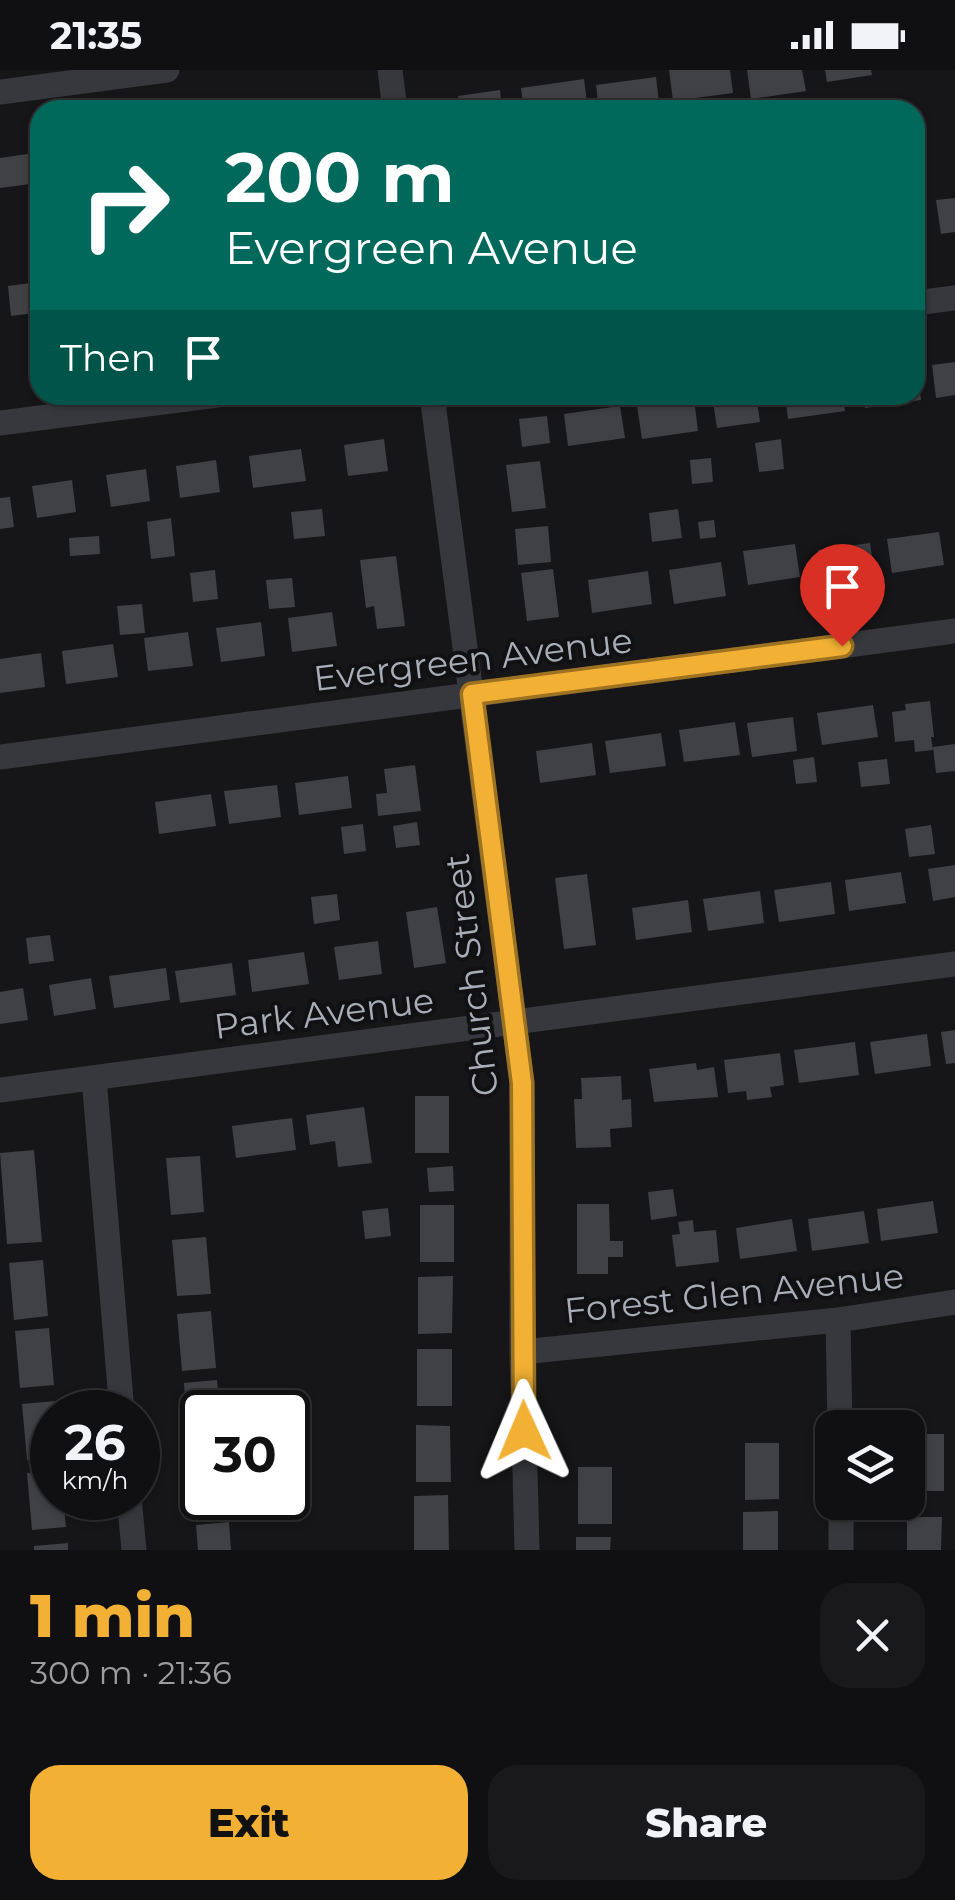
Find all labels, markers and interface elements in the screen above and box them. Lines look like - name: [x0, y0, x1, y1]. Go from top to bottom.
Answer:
- text: 21:35: [50, 12, 142, 59]
- text: 200 m: [225, 134, 455, 220]
- icon: right: [60, 140, 190, 270]
- text: Evergreen Avenue: [225, 220, 638, 275]
- icon: arrive: [176, 330, 231, 385]
- text: Then: [60, 334, 156, 381]
- pin: [800, 544, 885, 647]
- icon: arrive: [815, 559, 870, 614]
- street label: Evergreen Avenue: [311, 618, 635, 700]
- street label: Church Street: [435, 851, 507, 1099]
- street label: Park Avenue: [212, 978, 436, 1048]
- street label: Forest Glen Avenue: [562, 1254, 906, 1332]
- position arrow: [472, 1379, 576, 1483]
- speed limit sign: 30: [180, 1390, 310, 1520]
- map controls: [815, 1410, 925, 1520]
- button: layers: [815, 1410, 925, 1520]
- text: 26: [64, 1412, 126, 1473]
- text: km/h: [62, 1465, 128, 1495]
- text: 1 min: [30, 1579, 195, 1652]
- button: close: [820, 1583, 925, 1688]
- text: 300 m · 21:36: [30, 1653, 232, 1692]
- button: Exit: [30, 1765, 468, 1880]
- button: Share: [488, 1765, 925, 1880]

